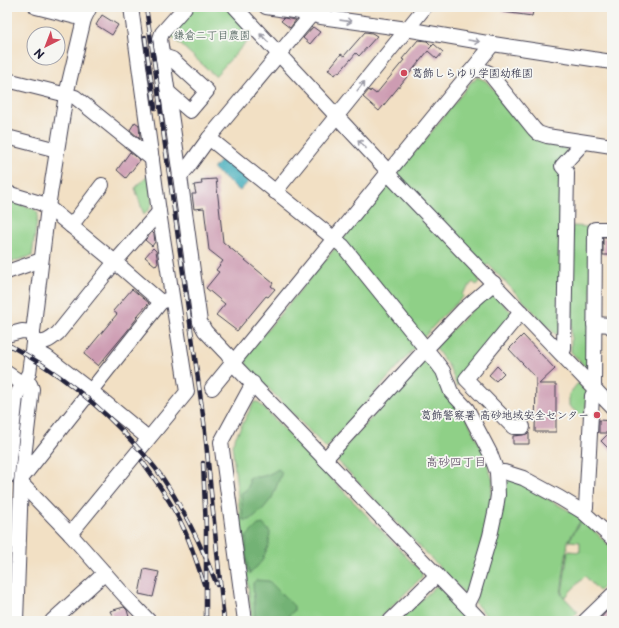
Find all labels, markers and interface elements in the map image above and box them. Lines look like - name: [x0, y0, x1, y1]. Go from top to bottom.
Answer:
- one-way arrow: [339, 17, 352, 25]
- north arrow: [26, 26, 66, 66]
- park label: 鎌倉二丁目農園: [174, 26, 251, 43]
- one-way arrow: [259, 33, 269, 43]
- one-way arrow: [467, 37, 480, 45]
- text: N: [30, 44, 48, 63]
- place label: 葛飾しらゆり学園幼稚園: [412, 64, 533, 81]
- marker: 葛飾しらゆり学園幼稚園: [399, 68, 409, 78]
- one-way arrow: [357, 80, 366, 91]
- one-way arrow: [358, 139, 367, 149]
- place label: 葛飾警察署 高砂地域安全センター: [421, 406, 589, 423]
- marker: 葛飾警察署 高砂地域安全センター: [592, 410, 602, 420]
- district label: 高砂四丁目: [426, 452, 486, 470]

